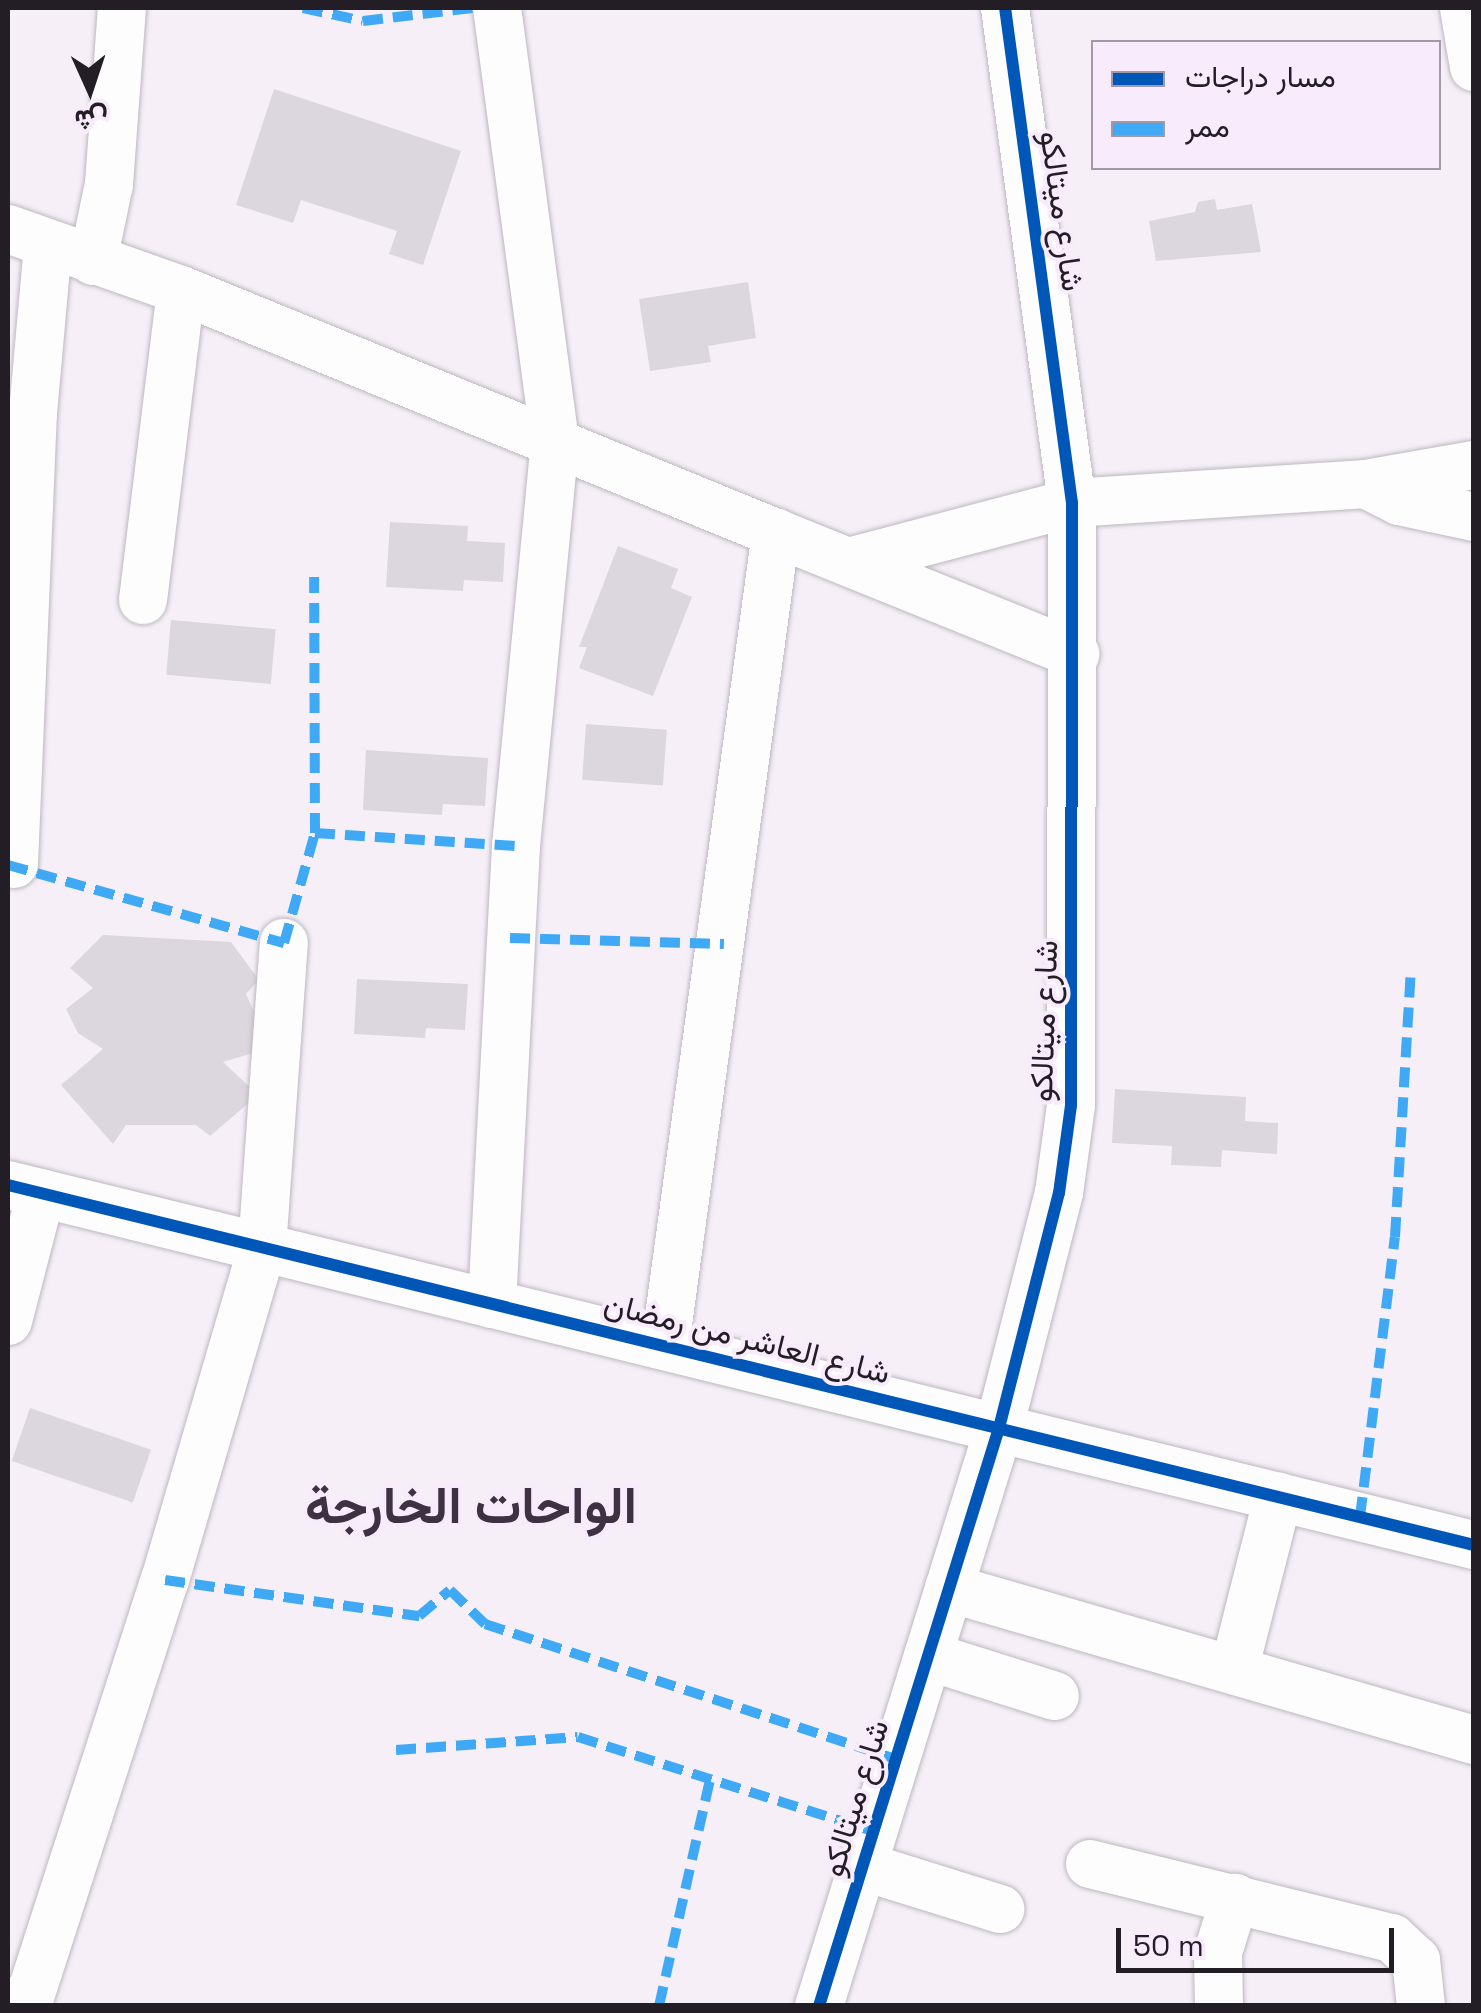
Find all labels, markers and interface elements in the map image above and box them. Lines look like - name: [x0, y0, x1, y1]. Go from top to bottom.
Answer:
- north arrow: [40, 40, 140, 140]
- legend: [1091, 40, 1441, 170]
- text: مسار دراجات: [1185, 57, 1336, 96]
- text: ش: [74, 101, 109, 139]
- text: ممر: [1185, 107, 1230, 146]
- street label: شارع ميتالكو: [1032, 128, 1092, 294]
- street label: شارع ميتالكو: [1022, 940, 1066, 1102]
- street label: شارع العاشر من رمضان: [600, 1284, 894, 1392]
- district label: الواحات الخارجة: [305, 1475, 637, 1537]
- street label: شارع ميتالكو: [813, 1715, 897, 1881]
- scale bar: [1121, 1908, 1398, 1970]
- text: 50 m: [1133, 1926, 1204, 1965]

